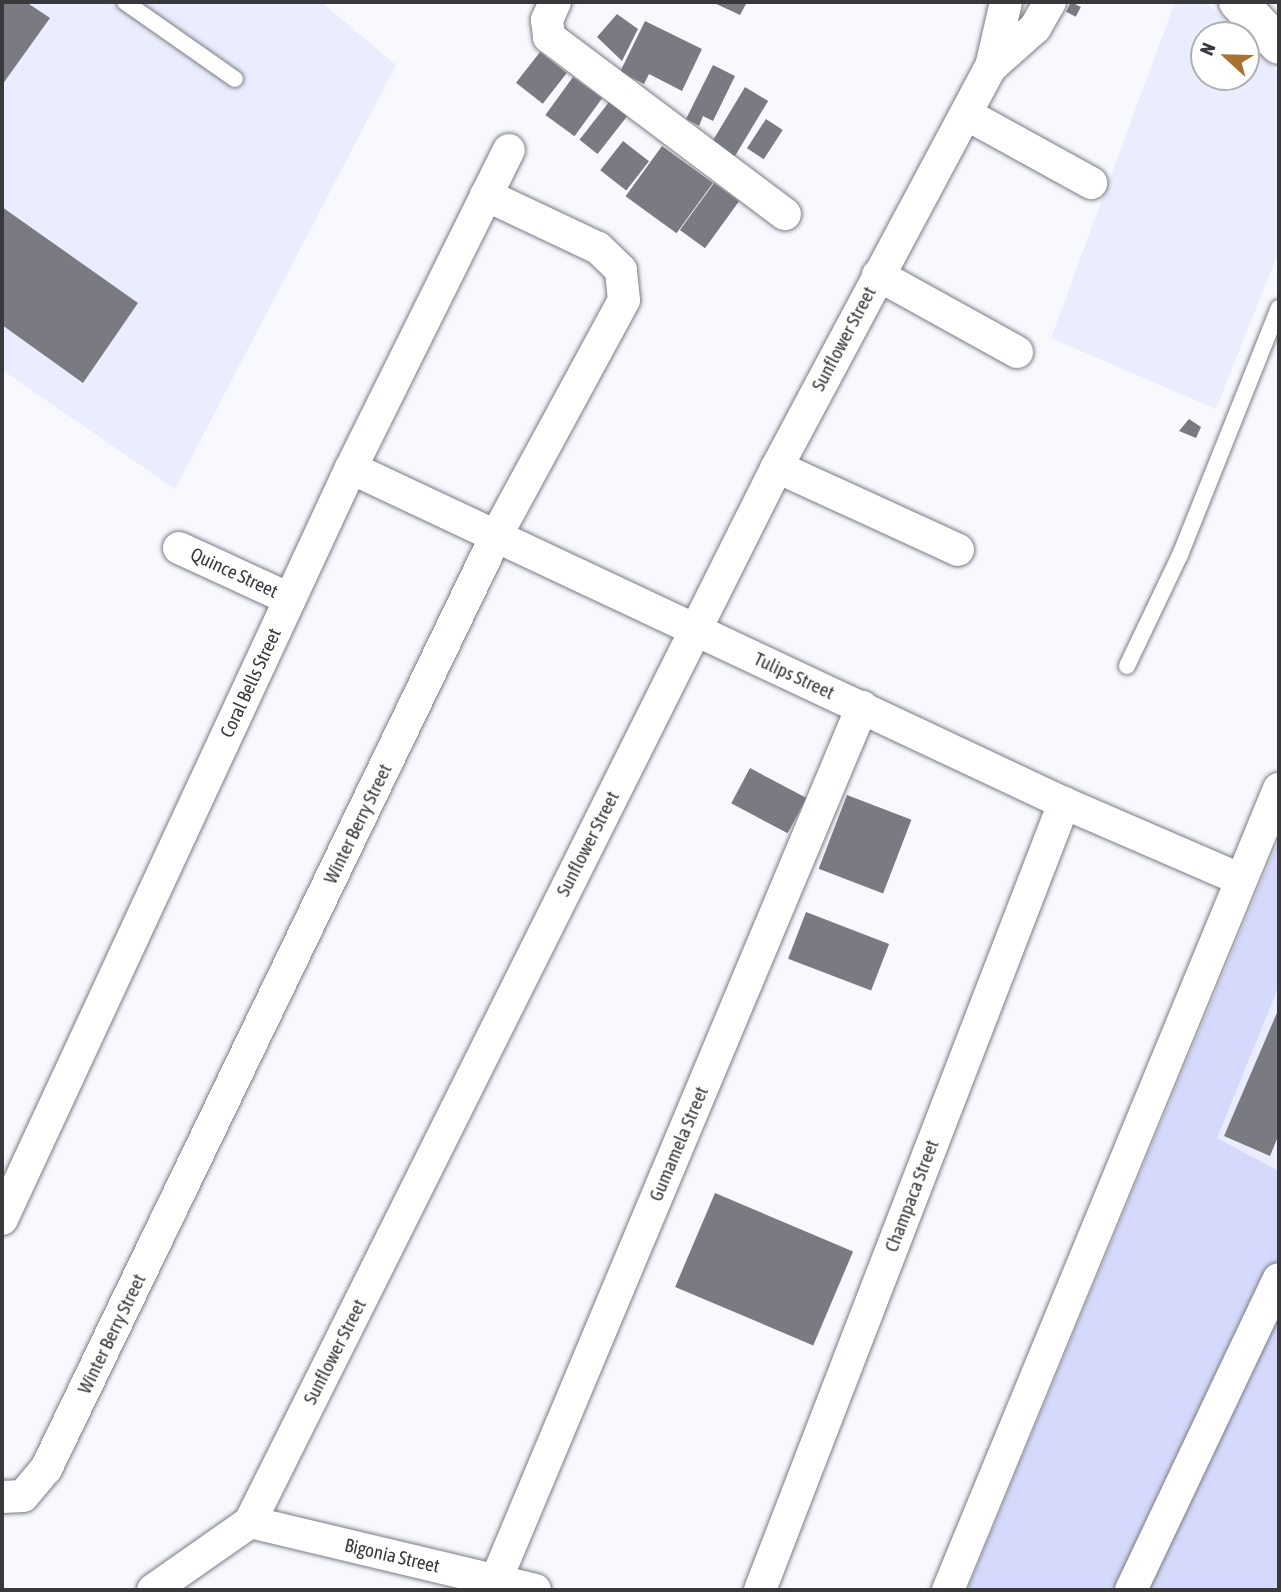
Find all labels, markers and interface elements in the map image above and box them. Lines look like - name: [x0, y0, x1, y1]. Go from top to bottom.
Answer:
- north arrow: [1190, 21, 1260, 91]
- text: N: [1195, 40, 1220, 58]
- street label: Sunflower Street: [807, 283, 881, 395]
- street label: Quince Street: [187, 543, 281, 603]
- street label: Coral Bells Street: [216, 625, 286, 741]
- street label: Tulips Street: [750, 648, 838, 704]
- street label: Winter Berry Street: [319, 760, 397, 888]
- street label: Sunflower Street: [552, 788, 624, 900]
- street label: Gumamela Street: [645, 1083, 713, 1205]
- street label: Champaca Street: [880, 1137, 944, 1255]
- street label: Winter Berry Street: [73, 1270, 151, 1398]
- street label: Sunflower Street: [299, 1296, 371, 1408]
- street label: Bigonia Street: [342, 1534, 442, 1578]

